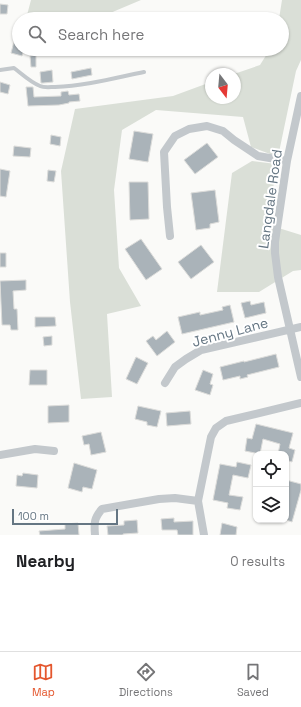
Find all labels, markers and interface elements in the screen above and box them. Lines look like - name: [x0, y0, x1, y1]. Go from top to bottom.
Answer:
- search box: [12, 12, 289, 56]
- icon: search: [26, 23, 48, 45]
- text: Search here: [58, 25, 144, 44]
- north arrow: [205, 68, 241, 104]
- street label: Langdale Road: [254, 148, 286, 250]
- street label: Jenny Lane: [190, 313, 270, 351]
- map controls: [253, 451, 289, 523]
- button: locate: [253, 451, 289, 487]
- button: layers: [253, 487, 289, 523]
- scale bar: [12, 507, 118, 526]
- text: 100 m: [18, 509, 49, 523]
- text: Nearby: [16, 550, 75, 572]
- text: 0 results: [230, 553, 285, 570]
- tab: Map: [32, 661, 55, 699]
- tab: Directions: [119, 661, 173, 699]
- tab: Saved: [237, 661, 269, 699]

